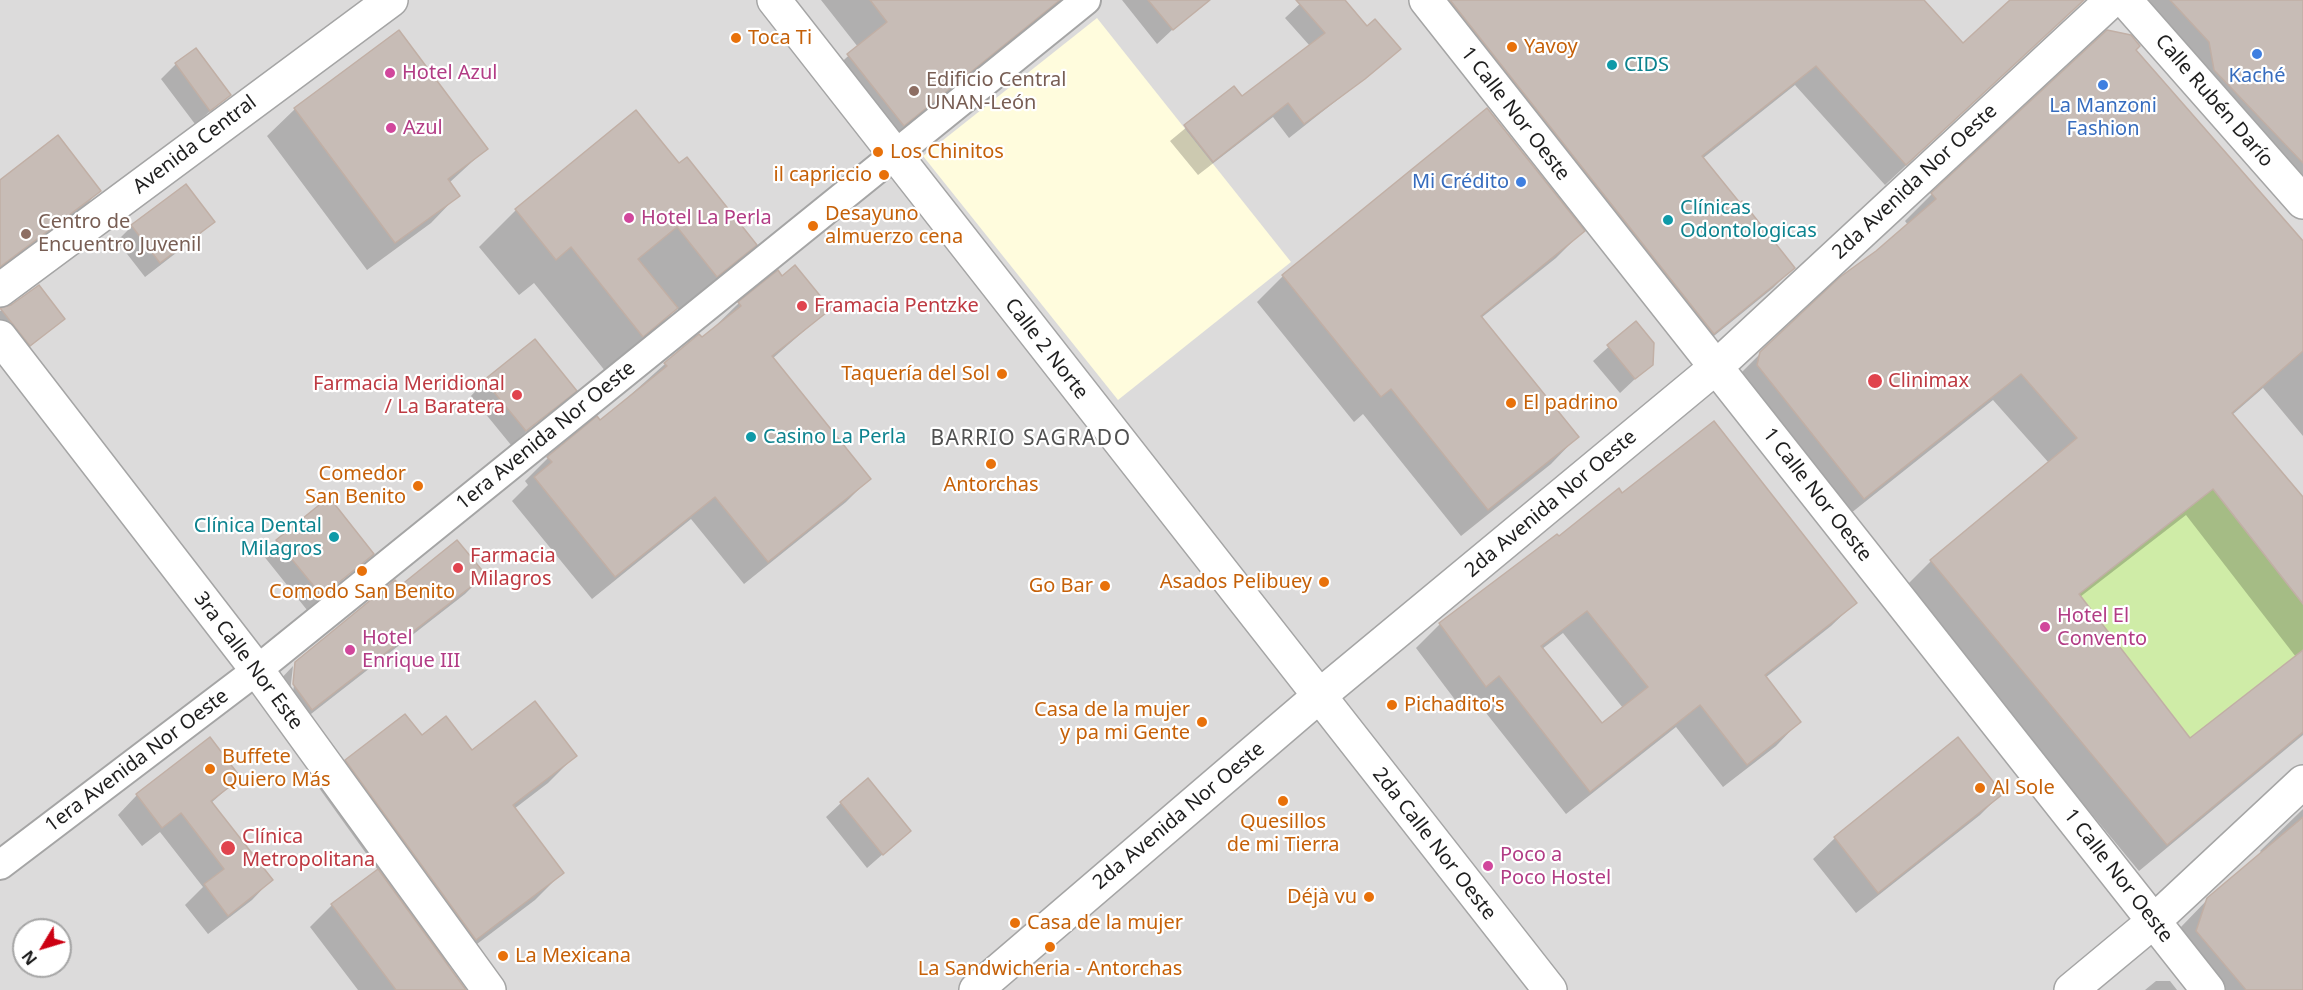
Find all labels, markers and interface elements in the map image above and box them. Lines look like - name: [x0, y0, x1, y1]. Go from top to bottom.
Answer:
- place label: Toca Ti: [748, 26, 812, 50]
- street label: Calle Rubén Darío: [2150, 30, 2278, 172]
- marker: Toca Ti: [729, 31, 743, 45]
- place label: Yavoy: [1524, 35, 1578, 59]
- marker: Yavoy: [1505, 40, 1519, 54]
- street label: 1 Calle Nor Oeste: [1455, 42, 1575, 186]
- marker: Kaché: [2250, 47, 2264, 61]
- place label: CIDS: [1624, 53, 1669, 77]
- marker: CIDS: [1605, 58, 1619, 72]
- place label: Hotel Azul: [402, 61, 497, 85]
- place label: Kaché: [2229, 64, 2285, 88]
- marker: Hotel Azul: [383, 66, 397, 80]
- place label: Edificio Central UNAN-León: [926, 68, 1066, 115]
- marker: La Manzoni Fashion: [2096, 78, 2110, 92]
- marker: Edificio Central UNAN-León: [907, 84, 921, 98]
- street label: Avenida Central: [129, 91, 261, 199]
- place label: La Manzoni Fashion: [2049, 94, 2157, 141]
- street label: 2da Avenida Nor Oeste: [1828, 99, 2002, 265]
- place label: Azul: [403, 116, 443, 140]
- marker: Azul: [384, 121, 398, 135]
- place label: Los Chinitos: [890, 140, 1004, 164]
- marker: Los Chinitos: [871, 145, 885, 159]
- place label: il capriccio: [773, 163, 872, 187]
- marker: il capriccio: [877, 168, 891, 182]
- place label: Mi Crédito: [1412, 170, 1509, 194]
- marker: Mi Crédito: [1514, 175, 1528, 189]
- place label: Clínicas Odontologicas: [1680, 196, 1817, 243]
- place label: Desayuno almuerzo cena: [825, 202, 963, 249]
- place label: Hotel La Perla: [641, 206, 772, 230]
- place label: Centro de Encuentro Juvenil: [38, 210, 201, 257]
- marker: Hotel La Perla: [622, 211, 636, 225]
- marker: Clínicas Odontologicas: [1661, 213, 1675, 227]
- marker: Desayuno almuerzo cena: [806, 219, 820, 233]
- marker: Centro de Encuentro Juvenil: [19, 227, 33, 241]
- place label: Framacia Pentzke: [814, 294, 979, 318]
- street label: Calle 2 Norte: [999, 294, 1093, 404]
- marker: Framacia Pentzke: [795, 299, 809, 313]
- street label: 1era Avenida Nor Oeste: [452, 356, 640, 516]
- place label: Taquería del Sol: [841, 362, 990, 386]
- marker: Taquería del Sol: [995, 367, 1009, 381]
- place label: Clinimax: [1888, 369, 1969, 393]
- place label: Farmacia Meridional / La Baratera: [313, 372, 505, 419]
- marker: Clinimax: [1866, 372, 1884, 390]
- marker: Farmacia Meridional / La Baratera: [510, 388, 524, 402]
- place label: El padrino: [1523, 391, 1618, 415]
- marker: El padrino: [1504, 396, 1518, 410]
- street label: 1 Calle Nor Oeste: [1757, 423, 1877, 567]
- place label: Casino La Perla: [763, 425, 906, 449]
- street label: 2da Avenida Nor Oeste: [1460, 425, 1642, 583]
- district label: BARRIO SAGRADO: [930, 426, 1132, 452]
- marker: Casino La Perla: [744, 430, 758, 444]
- marker: Antorchas: [984, 457, 998, 471]
- place label: Comedor San Benito: [305, 462, 406, 509]
- place label: Antorchas: [943, 473, 1039, 497]
- marker: Comedor San Benito: [411, 479, 425, 493]
- place label: Clínica Dental Milagros: [194, 514, 322, 561]
- marker: Clínica Dental Milagros: [327, 530, 341, 544]
- place label: Farmacia Milagros: [470, 544, 556, 591]
- marker: Farmacia Milagros: [451, 561, 465, 575]
- marker: Comodo San Benito: [355, 564, 369, 578]
- place label: Asados Pelibuey: [1160, 570, 1312, 594]
- place label: Go Bar: [1029, 574, 1093, 598]
- marker: Asados Pelibuey: [1317, 575, 1331, 589]
- marker: Go Bar: [1098, 579, 1112, 593]
- place label: Comodo San Benito: [269, 580, 455, 604]
- street label: 3ra Calle Nor Este: [188, 587, 308, 735]
- place label: Hotel El Convento: [2057, 604, 2147, 651]
- marker: Hotel El Convento: [2038, 620, 2052, 634]
- place label: Hotel Enrique III: [362, 626, 460, 673]
- marker: Hotel Enrique III: [343, 643, 357, 657]
- street label: 1era Avenida Nor Oeste: [41, 684, 233, 838]
- place label: Pichadito's: [1404, 693, 1504, 717]
- place label: Casa de la mujer y pa mi Gente: [1034, 698, 1190, 745]
- marker: Pichadito's: [1385, 698, 1399, 712]
- marker: Casa de la mujer y pa mi Gente: [1195, 715, 1209, 729]
- street label: 2da Avenida Nor Oeste: [1088, 737, 1270, 895]
- place label: Buffete Quiero Más: [222, 745, 331, 792]
- marker: Buffete Quiero Más: [203, 762, 217, 776]
- street label: 2da Calle Nor Oeste: [1367, 763, 1501, 925]
- place label: Al Sole: [1992, 776, 2055, 800]
- marker: Al Sole: [1973, 781, 1987, 795]
- marker: Quesillos de mi Tierra: [1276, 794, 1290, 808]
- street label: 1 Calle Nor Oeste: [2058, 804, 2178, 948]
- place label: Quesillos de mi Tierra: [1227, 810, 1339, 857]
- place label: Clínica Metropolitana: [242, 825, 375, 872]
- marker: Clínica Metropolitana: [219, 839, 237, 857]
- place label: Poco a Poco Hostel: [1500, 843, 1611, 890]
- marker: Poco a Poco Hostel: [1481, 859, 1495, 873]
- place label: Déjà vu: [1287, 885, 1357, 909]
- marker: Déjà vu: [1362, 890, 1376, 904]
- place label: Casa de la mujer: [1027, 911, 1183, 935]
- marker: Casa de la mujer: [1008, 916, 1022, 930]
- north arrow: [12, 918, 72, 978]
- marker: La Sandwicheria - Antorchas: [1043, 940, 1057, 954]
- place label: La Mexicana: [515, 944, 631, 968]
- text: N: [17, 946, 42, 970]
- marker: La Mexicana: [496, 949, 510, 963]
- place label: La Sandwicheria - Antorchas: [918, 957, 1182, 981]

